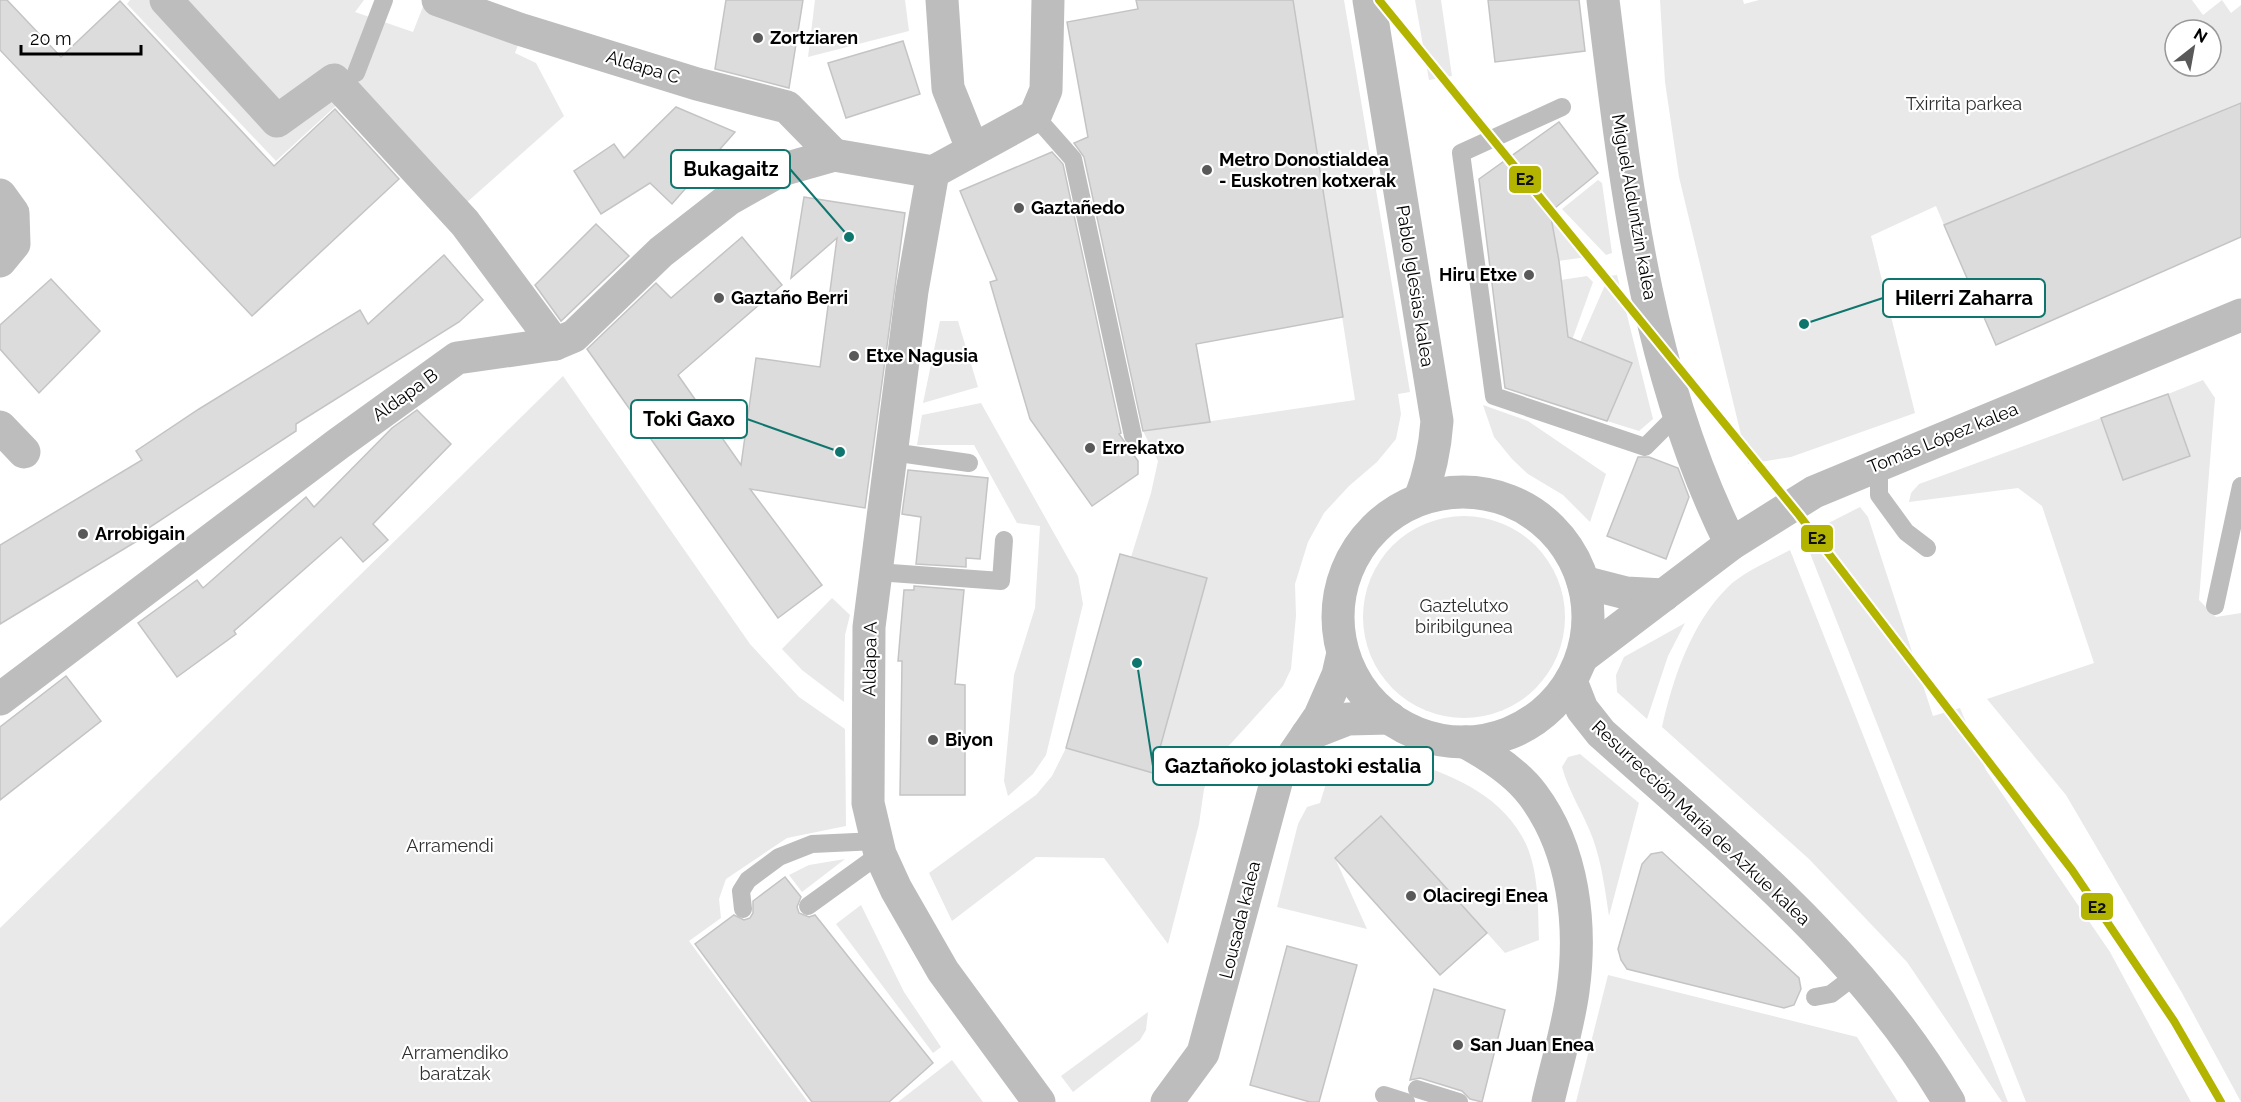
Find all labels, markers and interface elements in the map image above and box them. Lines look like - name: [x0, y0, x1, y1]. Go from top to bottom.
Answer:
- scale bar: [21, 18, 141, 56]
- north arrow: [2163, 18, 2223, 78]
- text: N: [2190, 24, 2211, 47]
- place label: Zortziaren: [770, 27, 858, 48]
- text: 20 m: [30, 28, 72, 49]
- marker: Zortziaren: [751, 31, 765, 45]
- street label: Aldapa C: [604, 45, 683, 88]
- park label: Txirrita parkea: [1906, 93, 2022, 114]
- street label: Miguel Alduntzin kalea: [1608, 112, 1661, 301]
- place label: Metro Donostialdea - Euskotren kotxerak: [1219, 149, 1397, 191]
- callout: Bukagaitz: [671, 150, 790, 188]
- text: Bukagaitz: [683, 157, 779, 181]
- marker: Metro Donostialdea - Euskotren kotxerak: [1200, 163, 1214, 177]
- line badge: E2: [1508, 165, 1542, 194]
- text: E2: [1516, 170, 1534, 189]
- place label: Gaztañedo: [1031, 197, 1125, 218]
- marker: Gaztañedo: [1012, 201, 1026, 215]
- street label: Pablo Iglesias kalea: [1392, 204, 1439, 368]
- place label: Hiru Etxe: [1439, 264, 1517, 285]
- marker: Hiru Etxe: [1522, 268, 1536, 282]
- callout: Hilerri Zaharra: [1883, 279, 2045, 317]
- text: Hilerri Zaharra: [1895, 286, 2033, 310]
- place label: Gaztaño Berri: [731, 287, 848, 308]
- marker: Gaztaño Berri: [712, 291, 726, 305]
- place label: Etxe Nagusia: [866, 345, 978, 366]
- marker: Etxe Nagusia: [847, 349, 861, 363]
- street label: Aldapa B: [368, 364, 441, 425]
- street label: Tomás López kalea: [1865, 398, 2021, 477]
- callout: Toki Gaxo: [631, 400, 747, 438]
- text: Toki Gaxo: [643, 407, 735, 431]
- place label: Errekatxo: [1102, 437, 1185, 458]
- marker: Errekatxo: [1083, 441, 1097, 455]
- place label: Arrobigain: [95, 523, 185, 544]
- line badge: E2: [1800, 524, 1834, 553]
- marker: Arrobigain: [76, 527, 90, 541]
- text: E2: [1808, 529, 1826, 548]
- park label: Gaztelutxo biribilgunea: [1415, 595, 1513, 637]
- street label: Aldapa A: [858, 621, 881, 697]
- street label: Resurrección María de Azkue kalea: [1588, 716, 1815, 929]
- place label: Biyon: [945, 729, 993, 750]
- marker: Biyon: [926, 733, 940, 747]
- callout: Gaztañoko jolastoki estalia: [1153, 747, 1433, 785]
- text: Gaztañoko jolastoki estalia: [1165, 754, 1421, 778]
- park label: Arramendi: [406, 835, 494, 856]
- street label: Lousada kalea: [1215, 859, 1264, 981]
- place label: Olaciregi Enea: [1423, 885, 1548, 906]
- marker: Olaciregi Enea: [1404, 889, 1418, 903]
- line badge: E2: [2080, 892, 2114, 921]
- text: E2: [2088, 898, 2106, 917]
- place label: San Juan Enea: [1470, 1034, 1594, 1055]
- marker: San Juan Enea: [1451, 1038, 1465, 1052]
- park label: Arramendiko baratzak: [401, 1042, 509, 1084]

